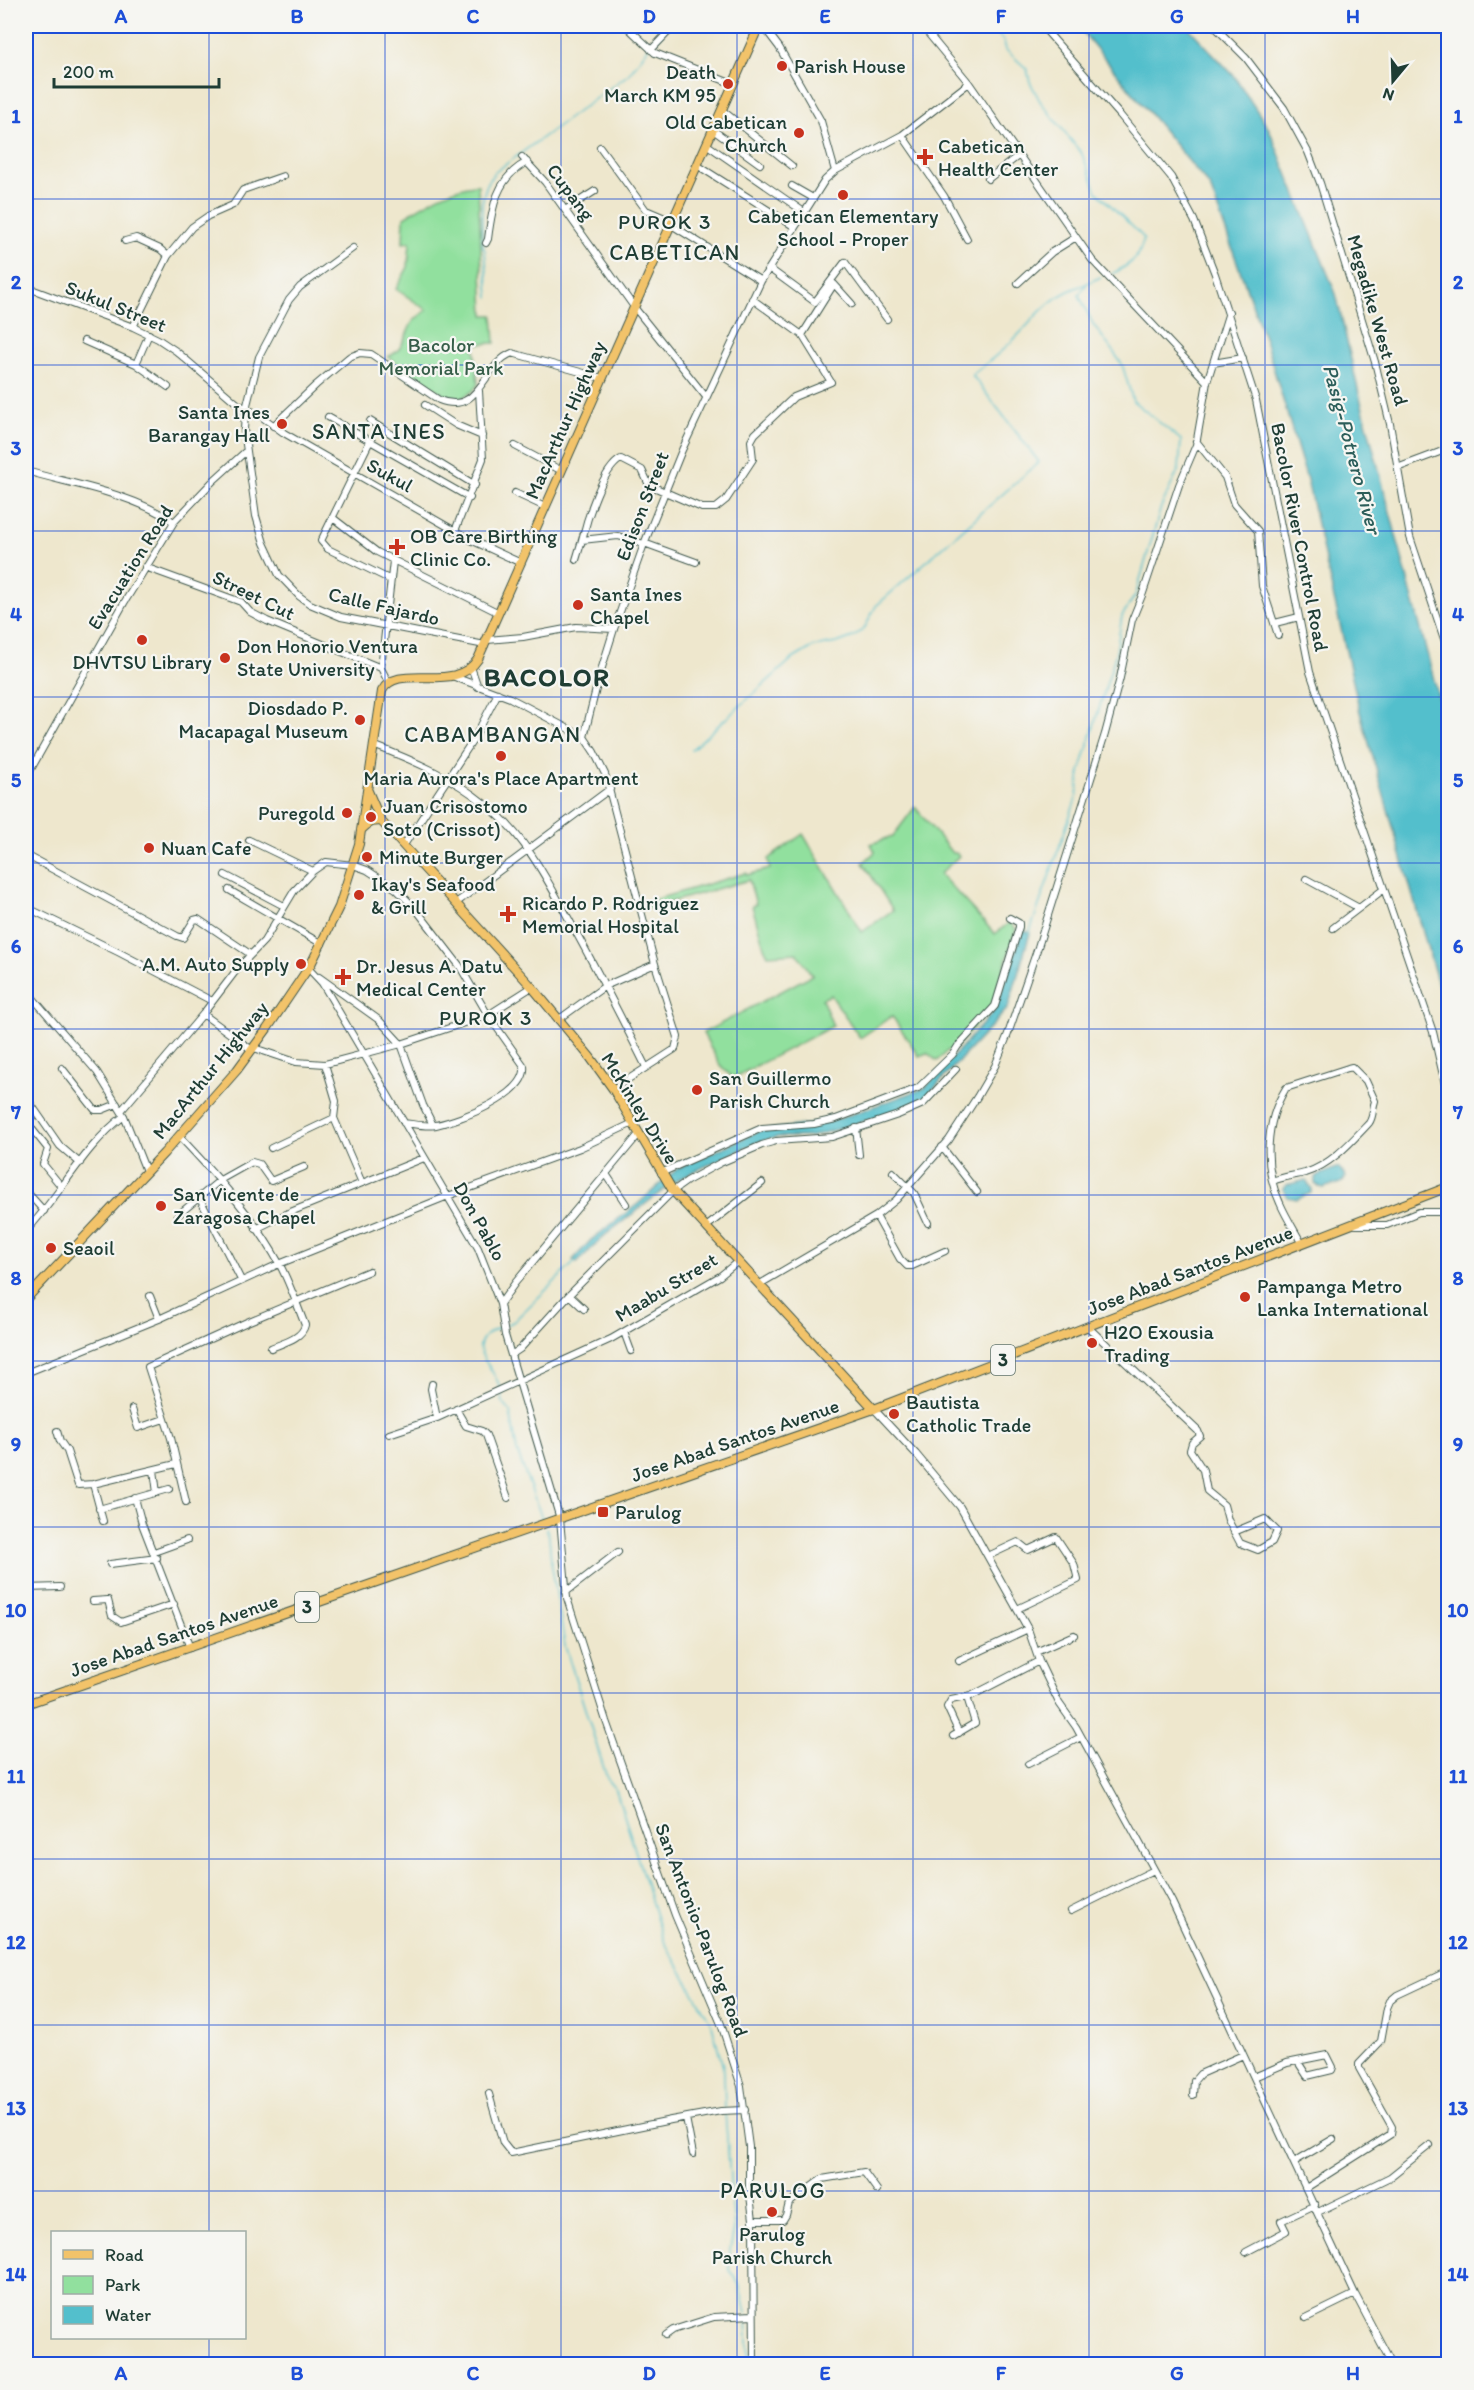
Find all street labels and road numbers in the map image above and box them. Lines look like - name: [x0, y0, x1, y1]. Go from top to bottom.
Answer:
- street label: Cupang: [542, 159, 601, 226]
- street label: Megadike West Road: [1342, 232, 1414, 408]
- street label: Sukul Street: [62, 275, 171, 337]
- street label: MacArthur Highway: [519, 337, 611, 503]
- street label: Bacolor River Control Road: [1266, 421, 1334, 653]
- street label: Edison Street: [610, 448, 674, 564]
- street label: Sukul: [363, 453, 418, 498]
- street label: Evacuation Road: [82, 500, 178, 634]
- street label: Street Cut: [209, 565, 299, 625]
- street label: Calle Fajardo: [326, 582, 442, 630]
- street label: MacArthur Highway: [147, 996, 273, 1144]
- street label: McKinley Drive: [596, 1048, 684, 1168]
- street label: Don Pablo: [448, 1177, 512, 1265]
- street label: Jose Abad Santos Avenue: [1084, 1220, 1296, 1320]
- street label: Maabu Street: [610, 1247, 722, 1327]
- road number: 3: [991, 1345, 1015, 1375]
- street label: Jose Abad Santos Avenue: [628, 1393, 842, 1487]
- street label: Jose Abad Santos Avenue: [67, 1588, 281, 1682]
- road number: 3: [295, 1592, 319, 1622]
- street label: San Antonio-Parulog Road: [650, 1820, 754, 2041]

